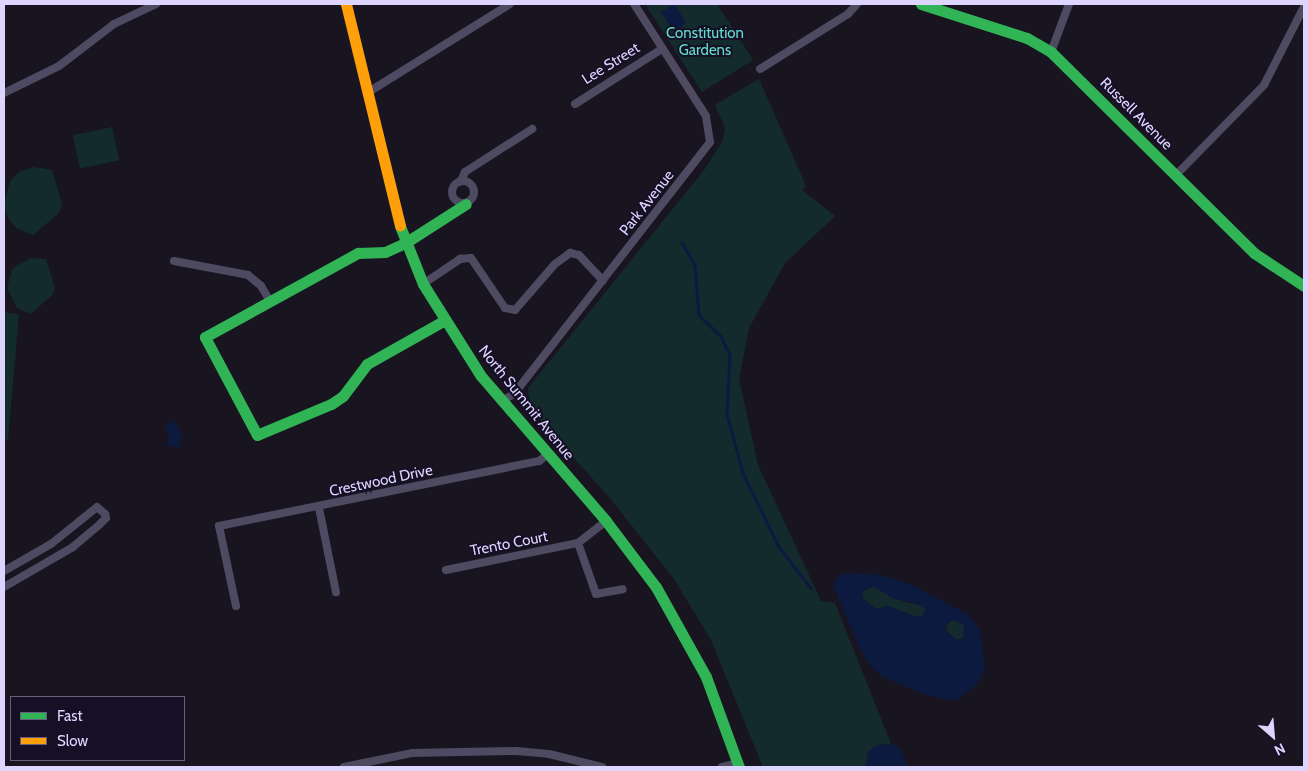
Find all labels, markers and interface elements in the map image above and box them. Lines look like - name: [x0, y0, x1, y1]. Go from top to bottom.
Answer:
- park label: Constitution Gardens: [666, 24, 744, 59]
- street label: Lee Street: [579, 39, 643, 89]
- street label: Russell Avenue: [1096, 74, 1176, 154]
- street label: Park Avenue: [616, 167, 678, 239]
- street label: North Summit Avenue: [474, 342, 578, 464]
- street label: Crestwood Drive: [328, 461, 434, 501]
- street label: Trento Court: [469, 528, 549, 560]
- legend: [10, 696, 185, 761]
- text: Fast: [57, 707, 82, 725]
- north arrow: [1248, 711, 1298, 761]
- text: Slow: [57, 732, 88, 750]
- text: N: [1271, 739, 1288, 760]

